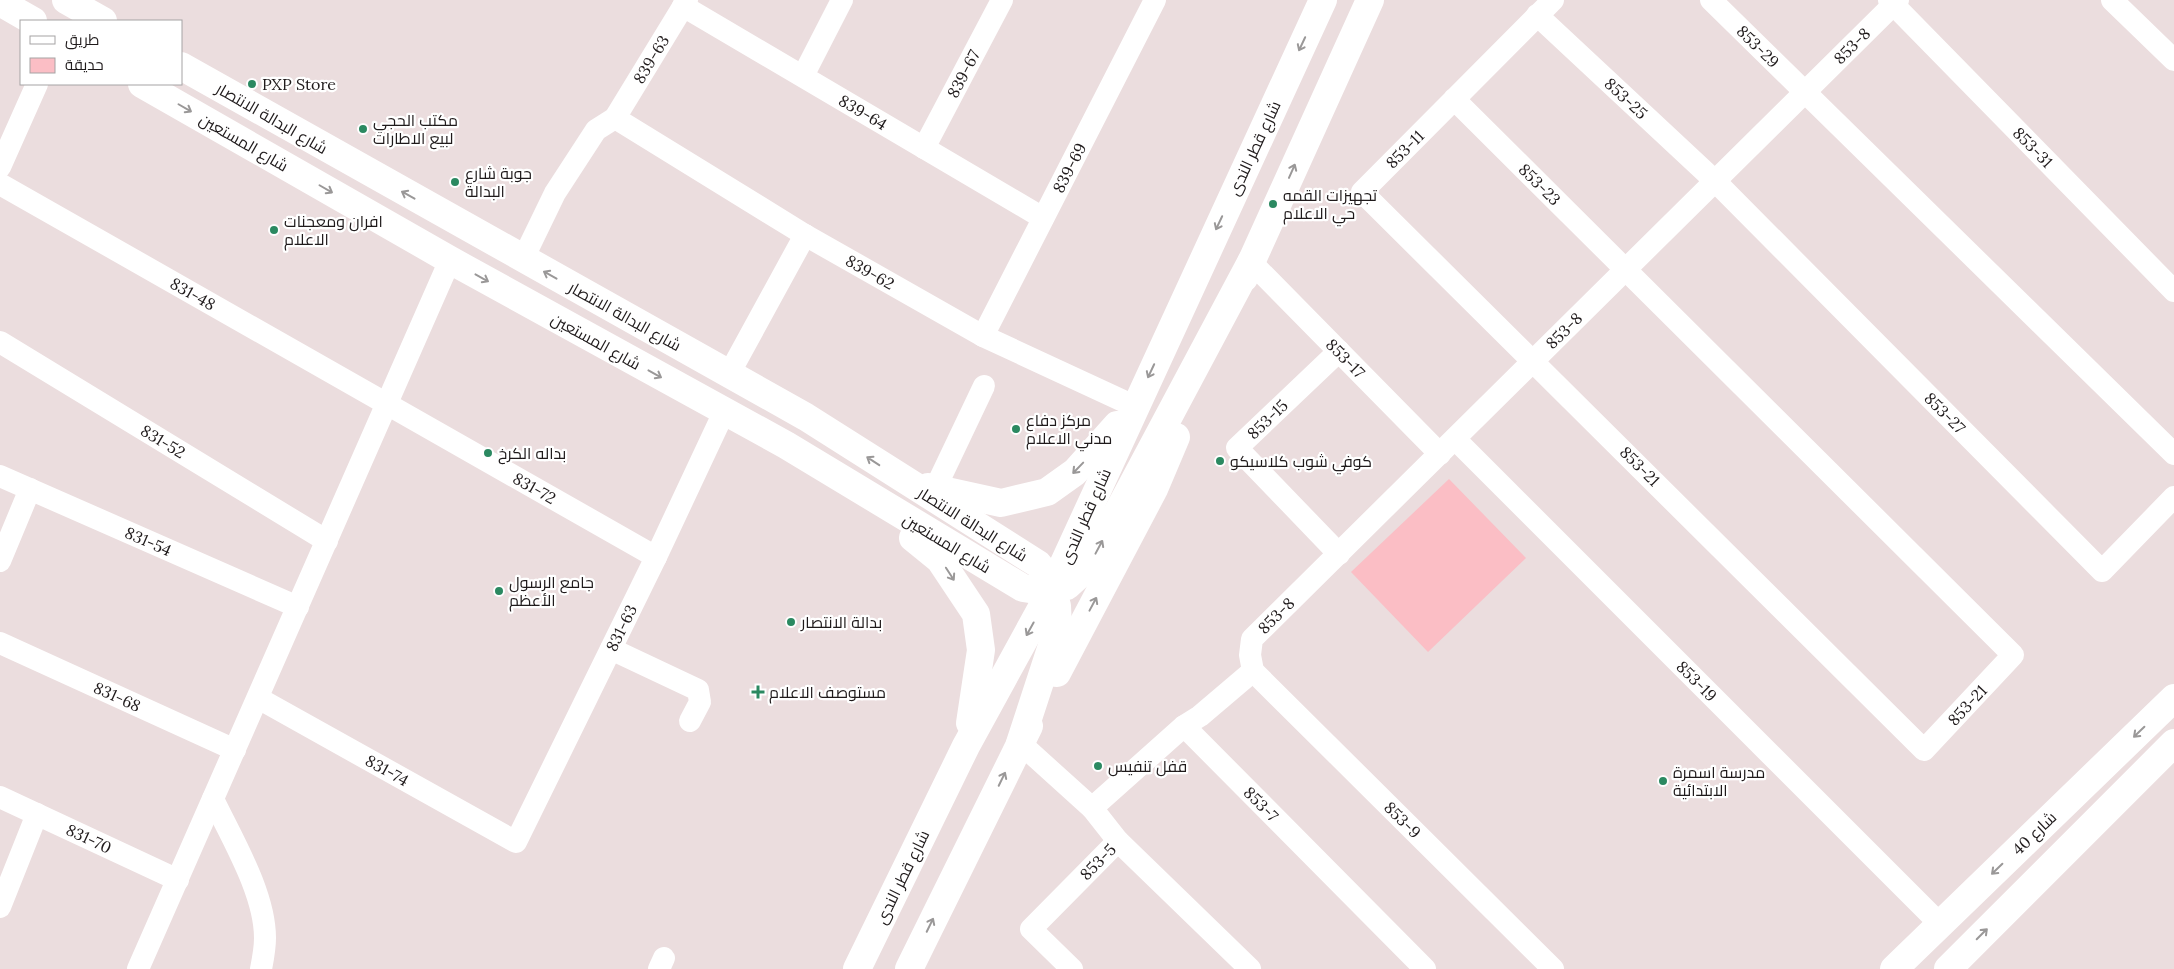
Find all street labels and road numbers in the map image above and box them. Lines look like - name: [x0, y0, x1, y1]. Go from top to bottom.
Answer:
- street label: 853-29: [1733, 21, 1784, 71]
- street label: 853-8: [1829, 23, 1874, 68]
- street label: 839-63: [629, 31, 673, 87]
- street label: 839-67: [942, 46, 984, 101]
- street label: 853-25: [1601, 73, 1652, 123]
- street label: شارع البدالة الانتصار: [211, 77, 331, 160]
- street label: 839-64: [835, 90, 891, 134]
- street label: شارع قطر الندى: [1223, 97, 1286, 199]
- street label: شارع المستعين: [195, 109, 292, 177]
- street label: 853-31: [2009, 123, 2057, 172]
- street label: 853-11: [1381, 126, 1428, 172]
- street label: 839-69: [1048, 139, 1090, 196]
- street label: 853-23: [1515, 159, 1565, 210]
- street label: 839-62: [842, 250, 898, 294]
- street label: 831-48: [167, 273, 219, 315]
- street label: شارع البدالة الانتصار: [563, 276, 685, 357]
- street label: شارع المستعين: [547, 308, 644, 376]
- street label: 853-8: [1541, 308, 1586, 353]
- street label: 853-17: [1322, 334, 1370, 383]
- street label: 853-27: [1920, 388, 1970, 438]
- street label: 853-15: [1243, 395, 1292, 443]
- street label: 831-52: [137, 420, 189, 463]
- street label: 853-21: [1616, 442, 1664, 490]
- street label: شارع قطر الندى: [1055, 465, 1117, 568]
- street label: 831-72: [510, 468, 560, 508]
- street label: شارع البدالة الانتصار: [913, 482, 1032, 567]
- street label: شارع المستعين: [898, 509, 995, 579]
- street label: 831-54: [122, 522, 175, 560]
- street label: 853-8: [1253, 593, 1298, 638]
- street label: 831-63: [601, 601, 641, 655]
- street label: 853-19: [1672, 656, 1721, 705]
- street label: 831-68: [91, 677, 144, 716]
- street label: 853-21: [1943, 680, 1991, 730]
- street label: 831-74: [362, 750, 413, 790]
- street label: 853-7: [1240, 782, 1283, 826]
- street label: 853-9: [1380, 797, 1425, 842]
- street label: شارع 40: [2008, 807, 2062, 860]
- street label: 831-70: [63, 819, 115, 858]
- street label: شارع قطر الندى: [871, 827, 935, 928]
- street label: 853-5: [1075, 839, 1120, 884]

